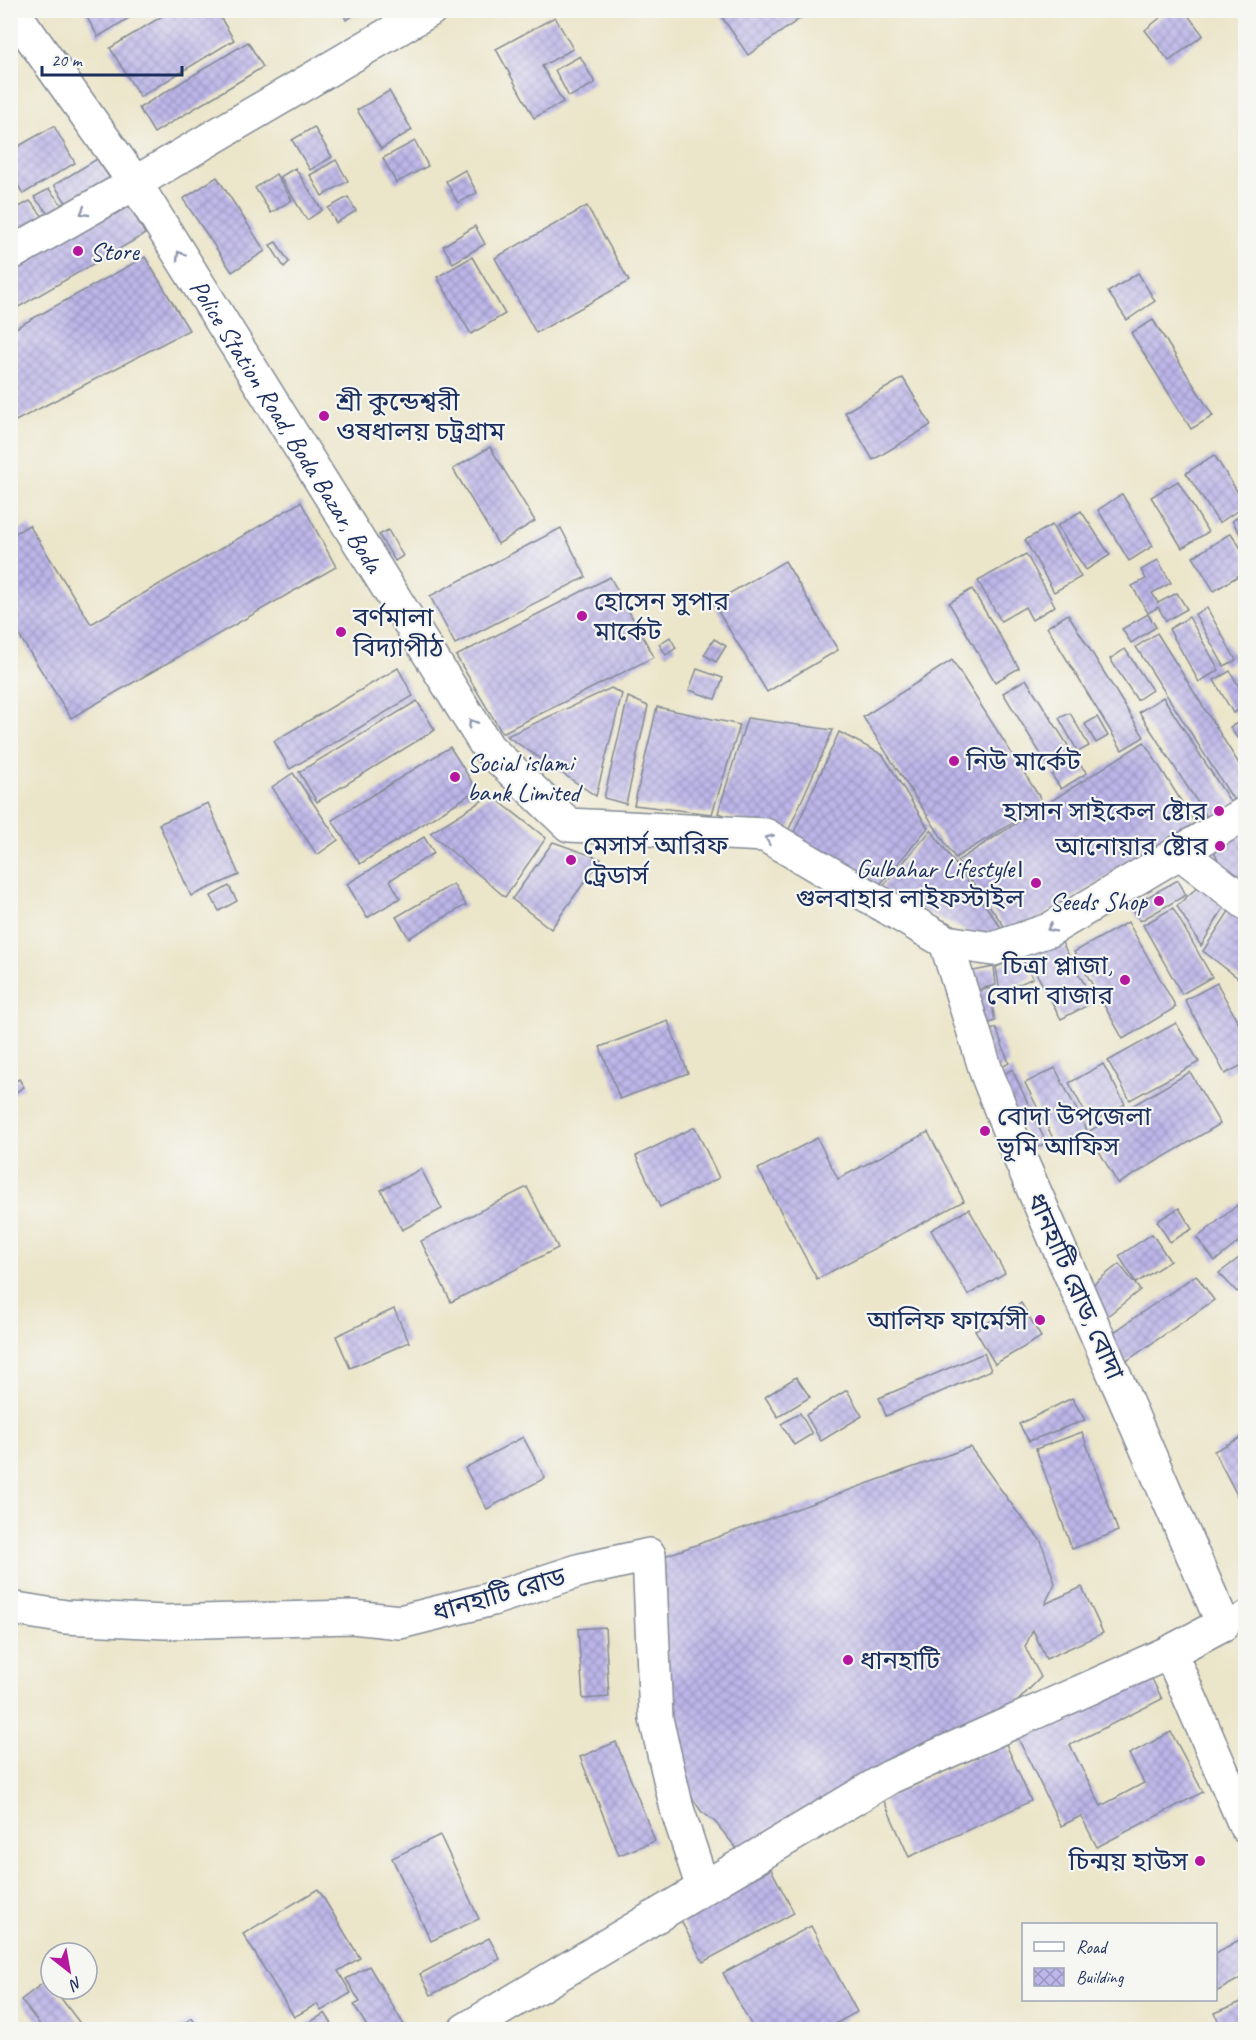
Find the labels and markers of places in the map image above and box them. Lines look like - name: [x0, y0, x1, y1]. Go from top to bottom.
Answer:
- place label: Store: [90, 235, 140, 268]
- marker: Store: [71, 244, 85, 258]
- place label: শ্রী কুন্ডেশ্বরী ওষধালয় চট্রগ্রাম: [335, 385, 506, 448]
- marker: শ্রী কুন্ডেশ্বরী ওষধালয় চট্রগ্রাম: [317, 409, 331, 423]
- place label: হোসেন সুপার মার্কেট: [593, 585, 729, 648]
- place label: বর্ণমালা বিদ্যাপীঠ: [352, 601, 444, 664]
- marker: হোসেন সুপার মার্কেট: [575, 609, 589, 623]
- marker: বর্ণমালা বিদ্যাপীঠ: [334, 625, 348, 639]
- place label: নিউ মার্কেট: [965, 745, 1082, 778]
- place label: Social islami bank Limited: [467, 746, 583, 809]
- marker: নিউ মার্কেট: [947, 754, 961, 768]
- marker: Social islami bank Limited: [448, 770, 462, 784]
- place label: হাসান সাইকেল ষ্টোর: [1002, 795, 1207, 828]
- marker: হাসান সাইকেল ষ্টোর: [1212, 804, 1226, 818]
- place label: মেসার্স আরিফ ট্রেডার্স: [583, 829, 728, 892]
- place label: আনোয়ার ষ্টোর: [1054, 830, 1208, 863]
- marker: আনোয়ার ষ্টোর: [1213, 839, 1227, 853]
- place label: Gulbahar Lifestyle। গুলবাহার লাইফস্টাইল: [796, 852, 1025, 915]
- marker: মেসার্স আরিফ ট্রেডার্স: [564, 853, 578, 867]
- marker: Gulbahar Lifestyle। গুলবাহার লাইফস্টাইল: [1029, 876, 1043, 890]
- place label: Seeds Shop: [1049, 885, 1148, 918]
- marker: Seeds Shop: [1152, 894, 1166, 908]
- place label: চিত্রা প্লাজা, বোদা বাজার: [986, 949, 1113, 1012]
- marker: চিত্রা প্লাজা, বোদা বাজার: [1118, 973, 1132, 987]
- place label: বোদা উপজেলা ভূমি আফিস: [996, 1100, 1152, 1163]
- marker: বোদা উপজেলা ভূমি আফিস: [978, 1124, 992, 1138]
- place label: আলিফ ফার্মেসী: [866, 1304, 1029, 1337]
- marker: আলিফ ফার্মেসী: [1033, 1313, 1047, 1327]
- place label: ধানহাটি: [860, 1644, 941, 1677]
- marker: ধানহাটি: [841, 1653, 855, 1667]
- place label: চিন্ময় হাউস: [1068, 1845, 1189, 1878]
- marker: চিন্ময় হাউস: [1193, 1854, 1207, 1868]

